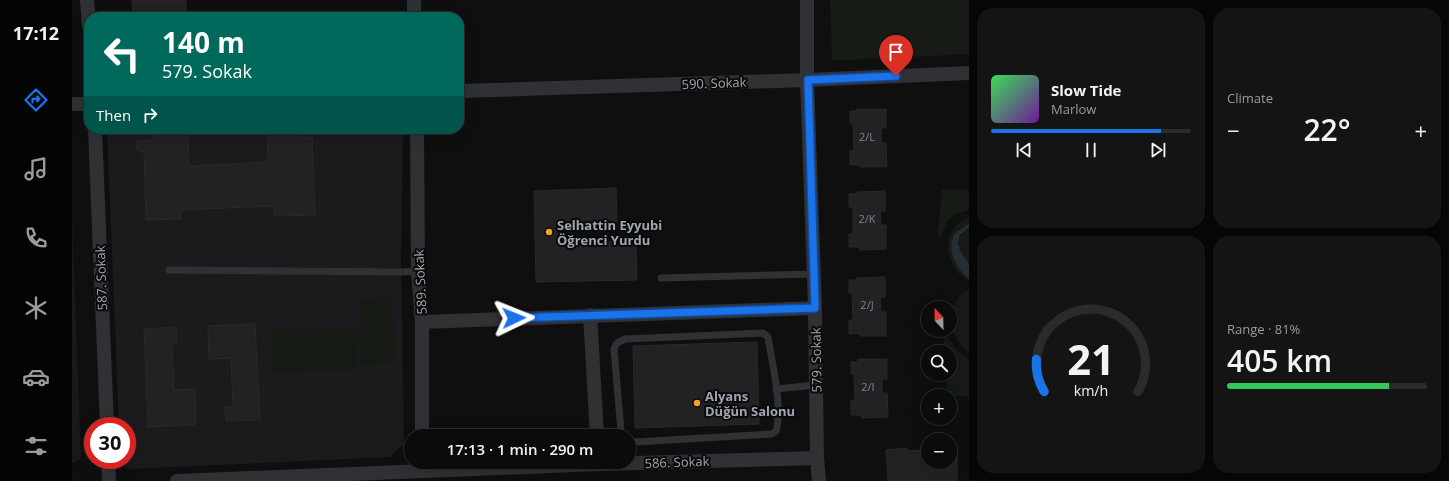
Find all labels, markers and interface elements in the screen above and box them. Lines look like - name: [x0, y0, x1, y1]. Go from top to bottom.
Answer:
- text: 17:12: [13, 21, 59, 45]
- text: 140 m: [162, 23, 245, 61]
- icon: left: [96, 28, 148, 80]
- pin: [879, 35, 913, 76]
- icon: arrive: [885, 41, 907, 63]
- text: 579. Sokak: [162, 59, 252, 83]
- street label: 590. Sokak: [681, 73, 747, 93]
- text: Slow Tide: [1051, 80, 1121, 100]
- icon: directions: [22, 86, 50, 114]
- text: Climate: [1227, 89, 1273, 107]
- text: Marlow: [1051, 100, 1096, 118]
- icon: right: [139, 104, 161, 126]
- text: Then: [96, 105, 131, 125]
- text: 22°: [1303, 109, 1351, 150]
- text: −: [1227, 115, 1240, 145]
- text: +: [1414, 115, 1427, 145]
- house number: 2/L: [859, 129, 875, 144]
- icon: previous: [1013, 139, 1035, 161]
- icon: pause: [1080, 139, 1102, 161]
- icon: next: [1147, 139, 1169, 161]
- icon: music: [22, 155, 50, 183]
- house number: 2/K: [858, 211, 876, 226]
- place label: Selhattin Eyyubi Öğrenci Yurdu: [557, 216, 662, 249]
- icon: phone: [22, 224, 50, 252]
- marker: Selhattin Eyyubi Öğrenci Yurdu: [544, 227, 554, 237]
- street label: 587. Sokak: [91, 245, 111, 311]
- street label: 589. Sokak: [409, 249, 431, 315]
- icon: climate: [22, 294, 50, 322]
- position arrow: [493, 297, 535, 339]
- house number: 2/J: [860, 297, 874, 312]
- north arrow: [921, 301, 957, 337]
- map controls: [921, 301, 957, 469]
- text: Range · 81%: [1227, 320, 1300, 338]
- street label: 579. Sokak: [806, 327, 826, 393]
- text: 21: [1067, 331, 1115, 387]
- text: 405 km: [1227, 340, 1332, 381]
- button: search: [921, 345, 957, 381]
- icon: car: [22, 363, 50, 391]
- house number: 2/I: [861, 379, 875, 394]
- text: km/h: [1074, 381, 1108, 400]
- place label: Alyans Düğün Salonu: [705, 387, 795, 420]
- button: +: [921, 389, 957, 425]
- marker: Alyans Düğün Salonu: [692, 398, 702, 408]
- speed limit sign: 30: [84, 417, 136, 469]
- icon: filters: [22, 432, 50, 460]
- button: −: [921, 433, 957, 469]
- text: 17:13 · 1 min · 290 m: [447, 439, 593, 459]
- street label: 586. Sokak: [644, 452, 710, 472]

